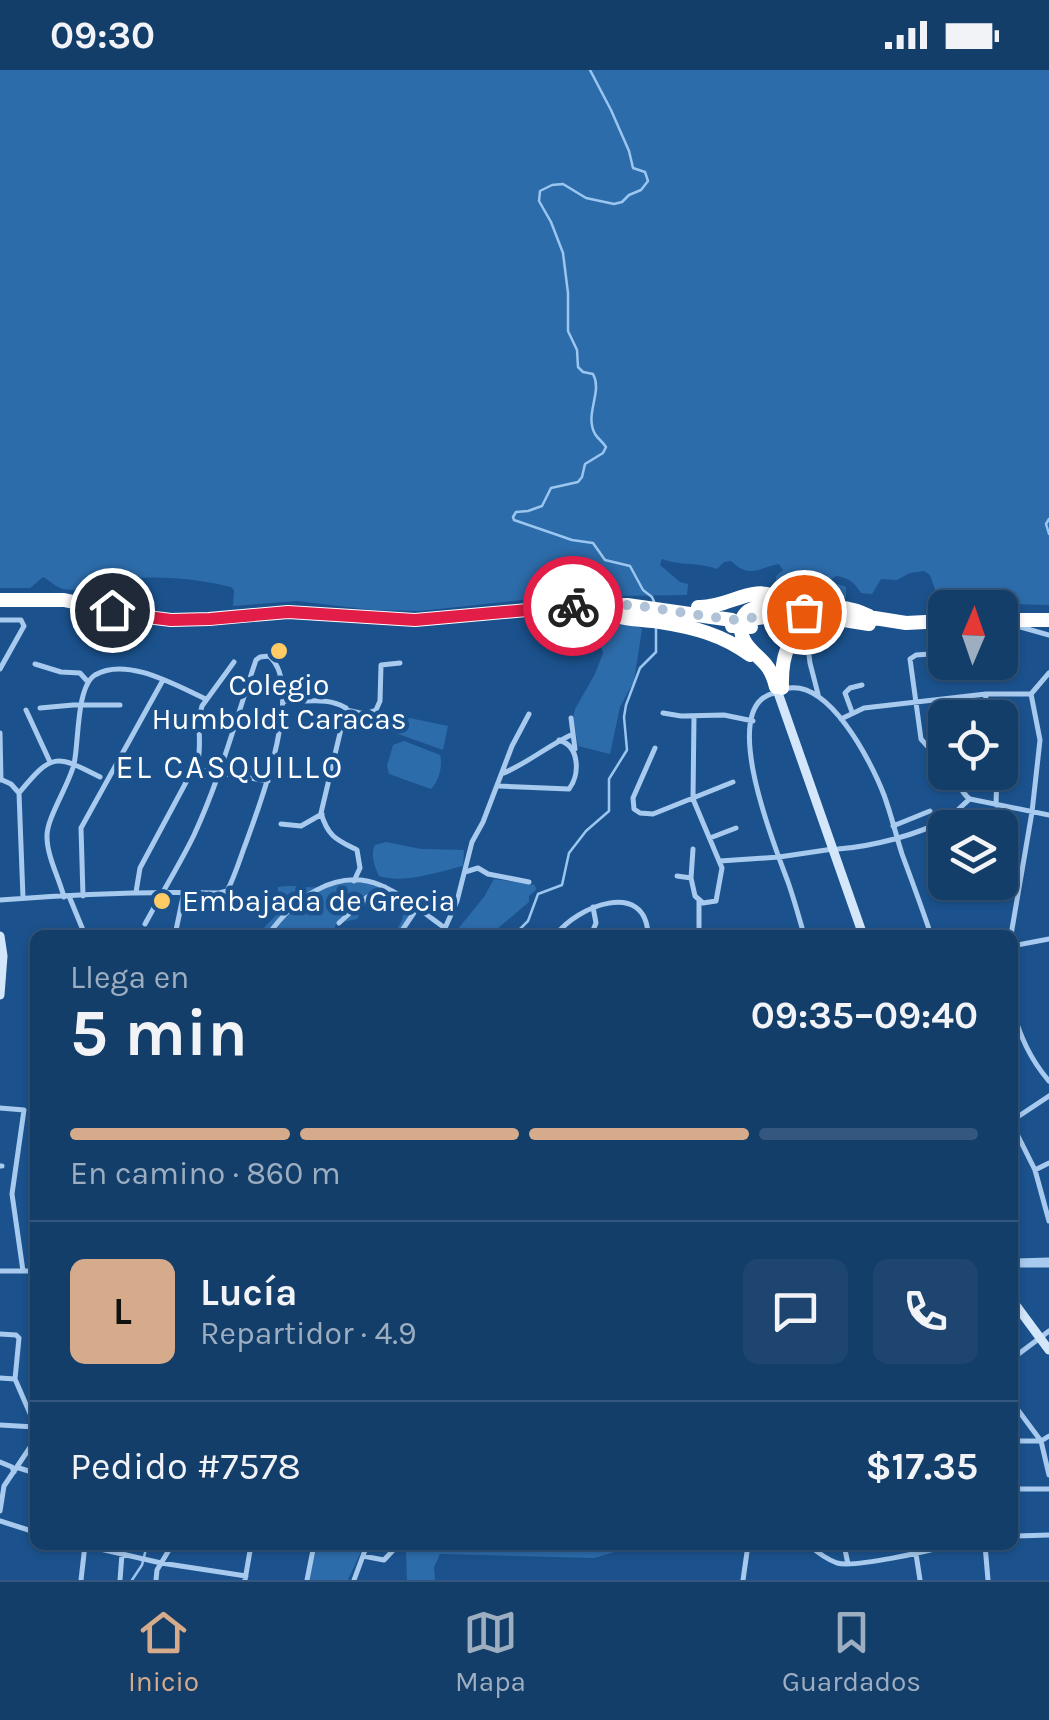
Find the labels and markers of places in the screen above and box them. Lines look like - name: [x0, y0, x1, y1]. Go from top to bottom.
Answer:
- pin: [70, 568, 155, 653]
- pin: [762, 570, 847, 655]
- marker: Colegio Humboldt Caracas: [268, 640, 290, 662]
- place label: Colegio Humboldt Caracas: [151, 667, 407, 737]
- place label: Embajada de Grecia: [182, 883, 455, 919]
- marker: Embajada de Grecia: [151, 890, 173, 912]

